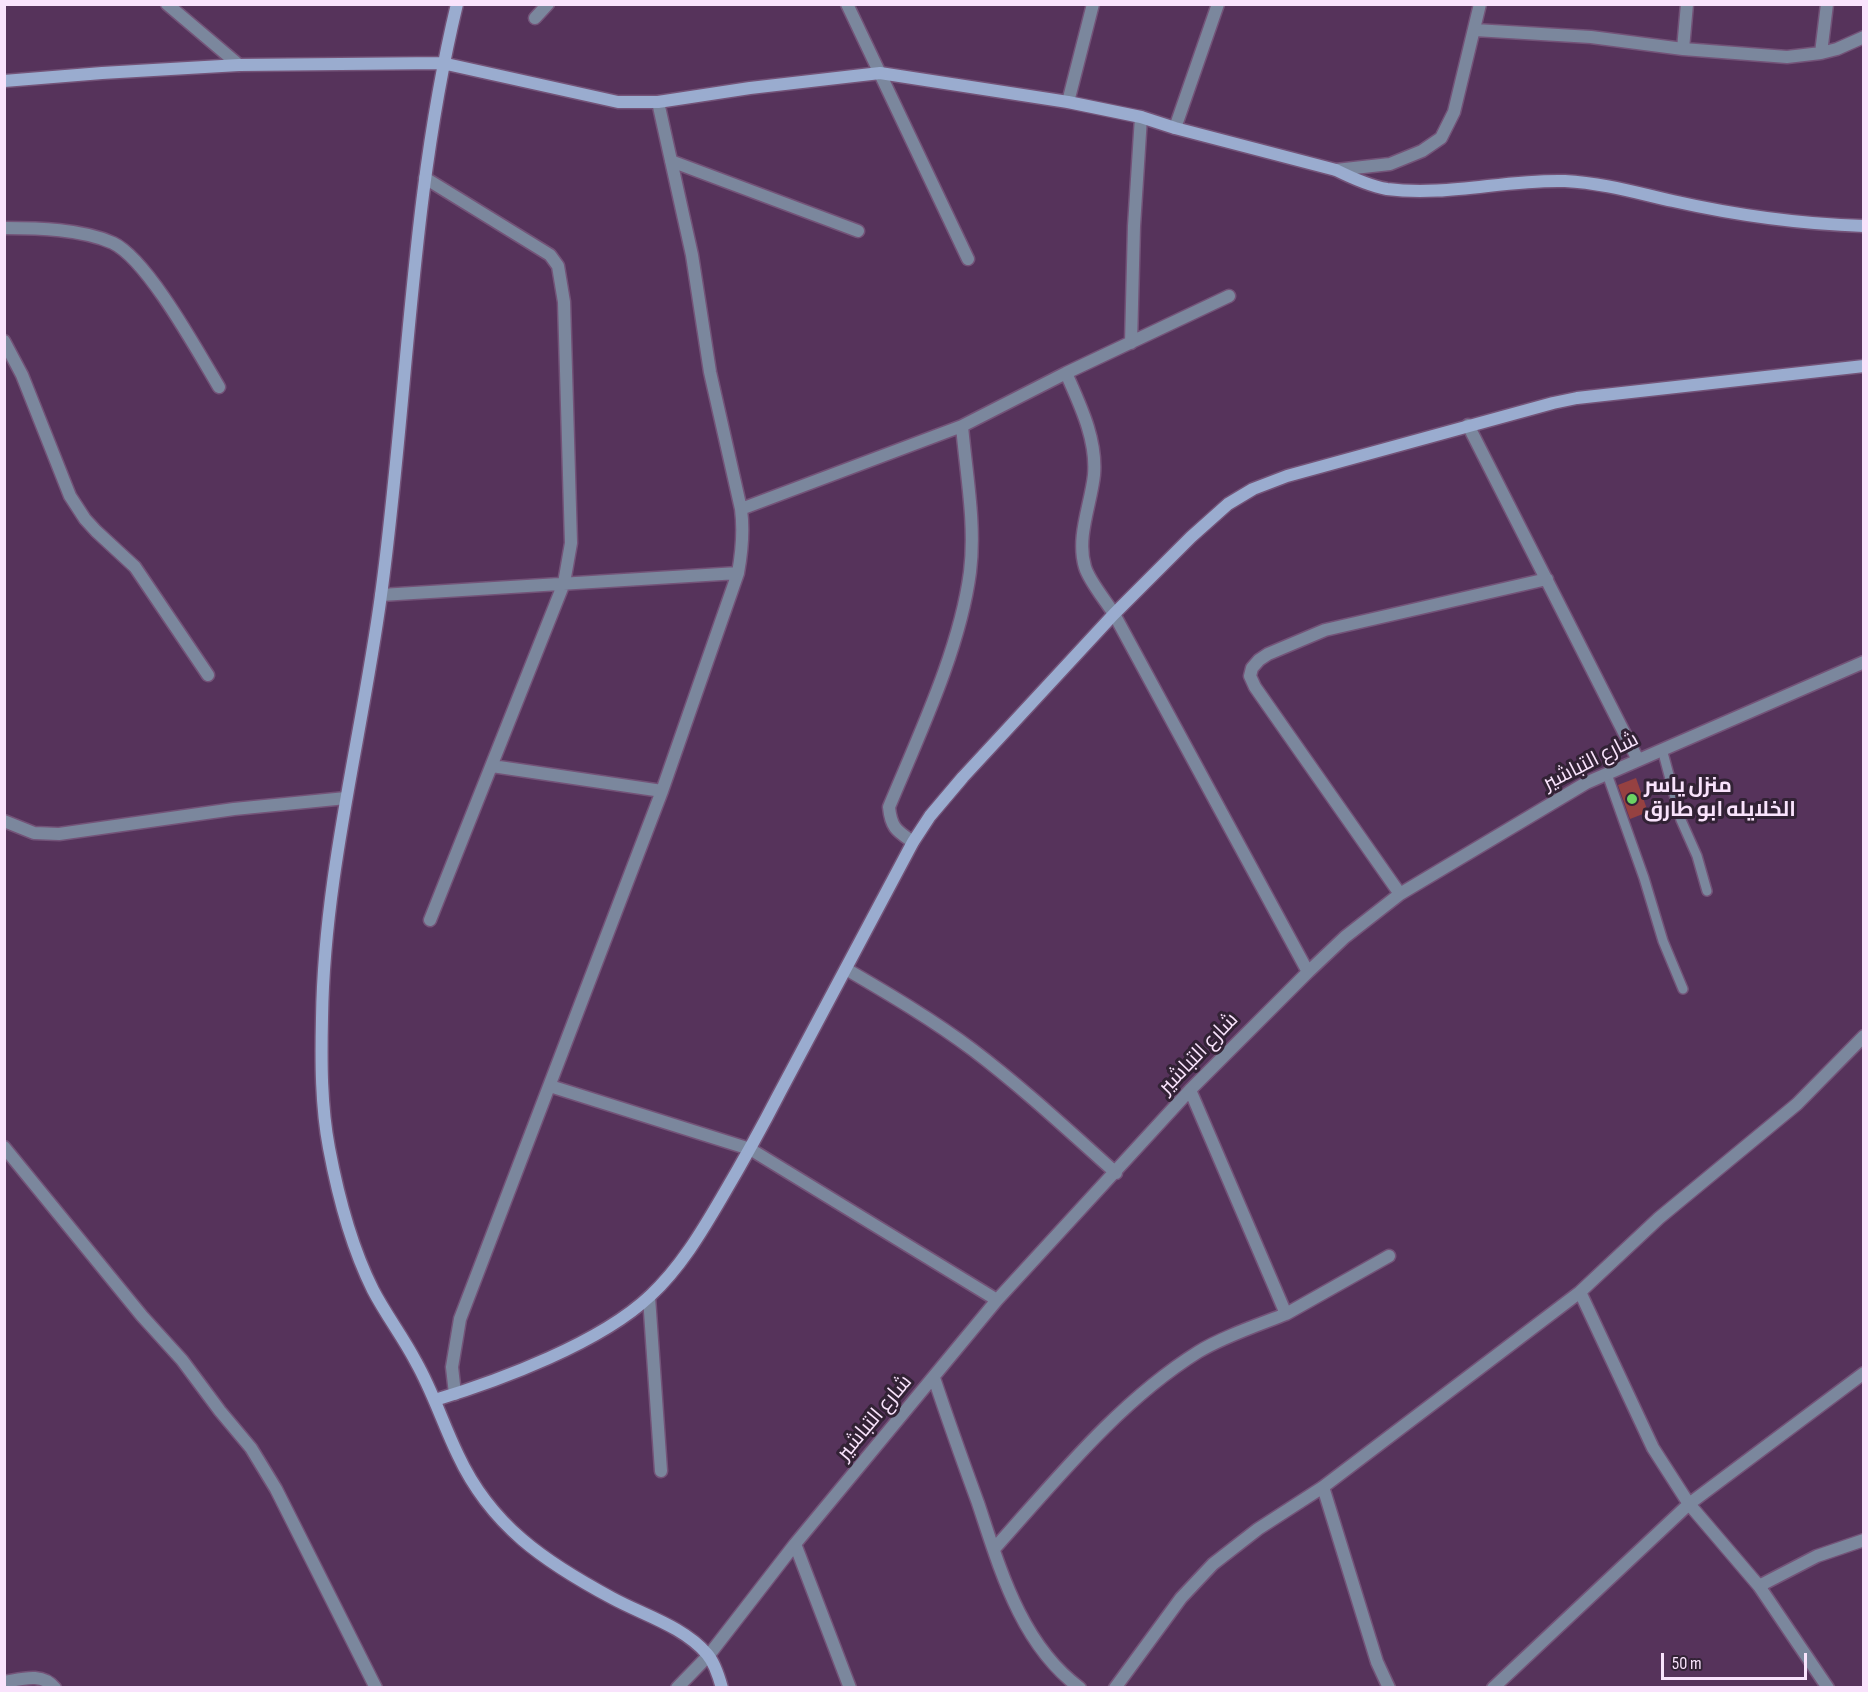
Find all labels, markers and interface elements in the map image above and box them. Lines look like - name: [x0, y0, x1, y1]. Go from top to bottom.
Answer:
- street label: شارع التباشير: [1539, 727, 1643, 797]
- place label: منزل ياسر الخلايله ابو طارق: [1644, 774, 1796, 824]
- marker: منزل ياسر الخلايله ابو طارق: [1625, 792, 1639, 806]
- street label: شارع التباشير: [1154, 1008, 1244, 1100]
- street label: شارع التباشير: [832, 1370, 918, 1466]
- scale bar: [1664, 1641, 1810, 1679]
- text: 50 m: [1672, 1653, 1702, 1674]

